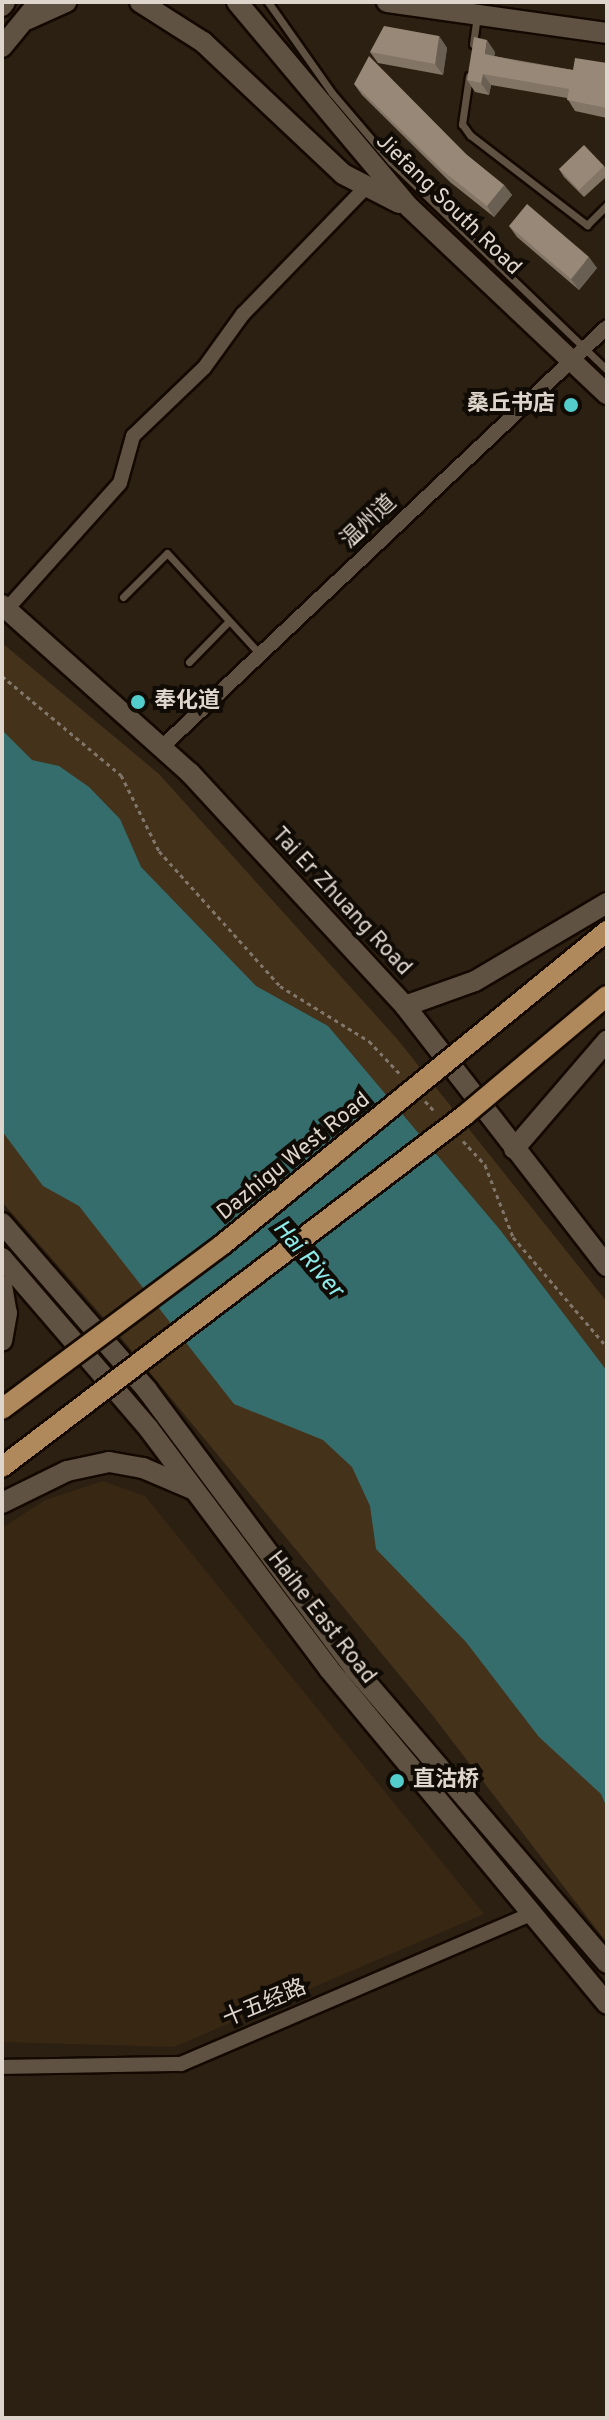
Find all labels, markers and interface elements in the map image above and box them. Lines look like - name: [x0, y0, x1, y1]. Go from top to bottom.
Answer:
- street label: Jiefang South Road: [370, 129, 526, 281]
- place label: 桑丘书店: [467, 392, 555, 418]
- marker: 桑丘书店: [562, 396, 580, 414]
- street label: 温州道: [336, 490, 402, 554]
- place label: 奉化道: [154, 689, 220, 715]
- marker: 奉化道: [129, 693, 147, 711]
- street label: Tai Er Zhuang Road: [266, 822, 416, 982]
- street label: Dazhigu West Road: [212, 1087, 376, 1227]
- water label: Hai River: [265, 1215, 349, 1305]
- street label: Haihe East Road: [261, 1547, 381, 1689]
- place label: 直沽桥: [413, 1768, 479, 1794]
- marker: 直沽桥: [388, 1772, 406, 1790]
- street label: 十五经路: [219, 1975, 311, 2033]

